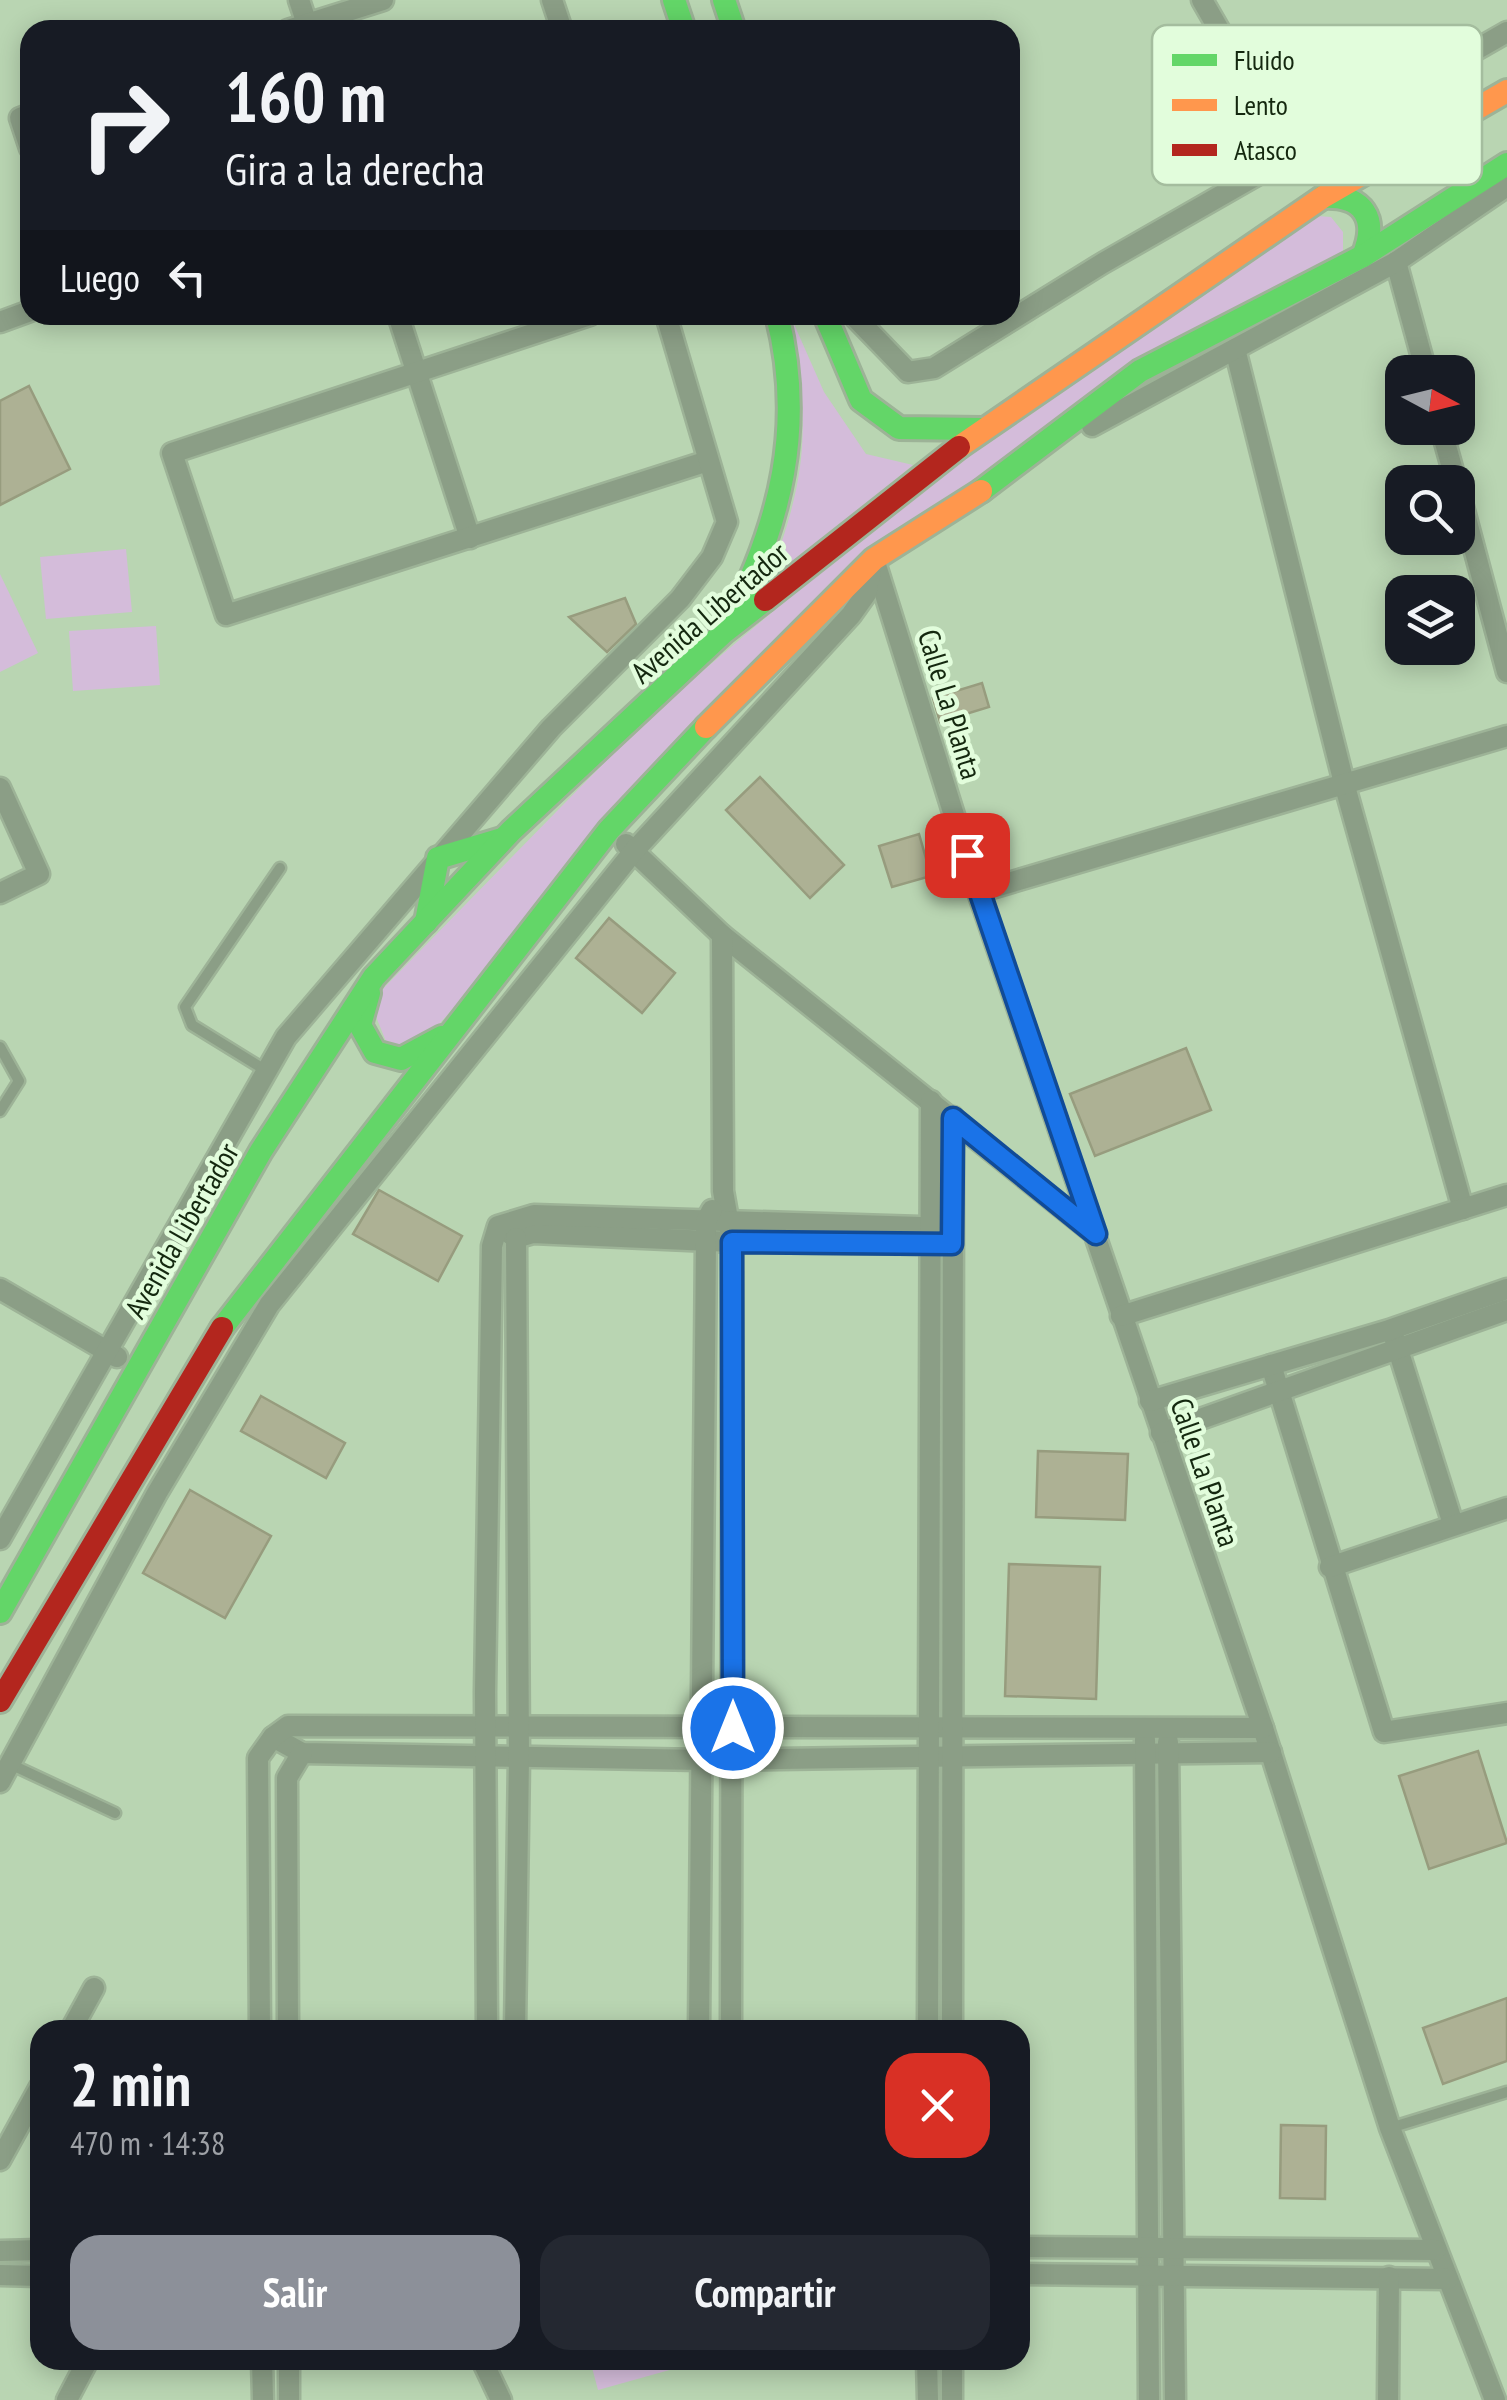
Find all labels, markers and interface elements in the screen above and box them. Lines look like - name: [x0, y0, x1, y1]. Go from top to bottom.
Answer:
- legend: [1152, 25, 1482, 185]
- text: Fluido: [1234, 41, 1295, 78]
- text: 160 m: [225, 51, 386, 141]
- icon: right: [60, 60, 190, 190]
- text: Lento: [1234, 86, 1288, 123]
- text: Atasco: [1234, 131, 1297, 168]
- text: Gira a la derecha: [225, 139, 485, 197]
- icon: left: [160, 250, 215, 305]
- text: Luego: [60, 253, 140, 302]
- north arrow: [1385, 355, 1475, 445]
- map controls: [1385, 355, 1475, 665]
- button: search: [1385, 465, 1475, 555]
- street label: Avenida Libertador: [622, 532, 796, 691]
- button: layers: [1385, 575, 1475, 665]
- street label: Calle La Planta: [910, 624, 992, 784]
- pin: [925, 813, 1010, 898]
- icon: arrive: [940, 828, 995, 883]
- street label: Avenida Libertador: [115, 1135, 247, 1325]
- street label: Calle La Planta: [1162, 1393, 1250, 1551]
- position arrow: [681, 1676, 785, 1780]
- text: 2 min: [70, 2045, 191, 2123]
- button: close: [885, 2053, 990, 2158]
- text: 470 m · 14:38: [70, 2122, 225, 2164]
- button: Salir: [70, 2235, 520, 2350]
- button: Compartir: [540, 2235, 990, 2350]

